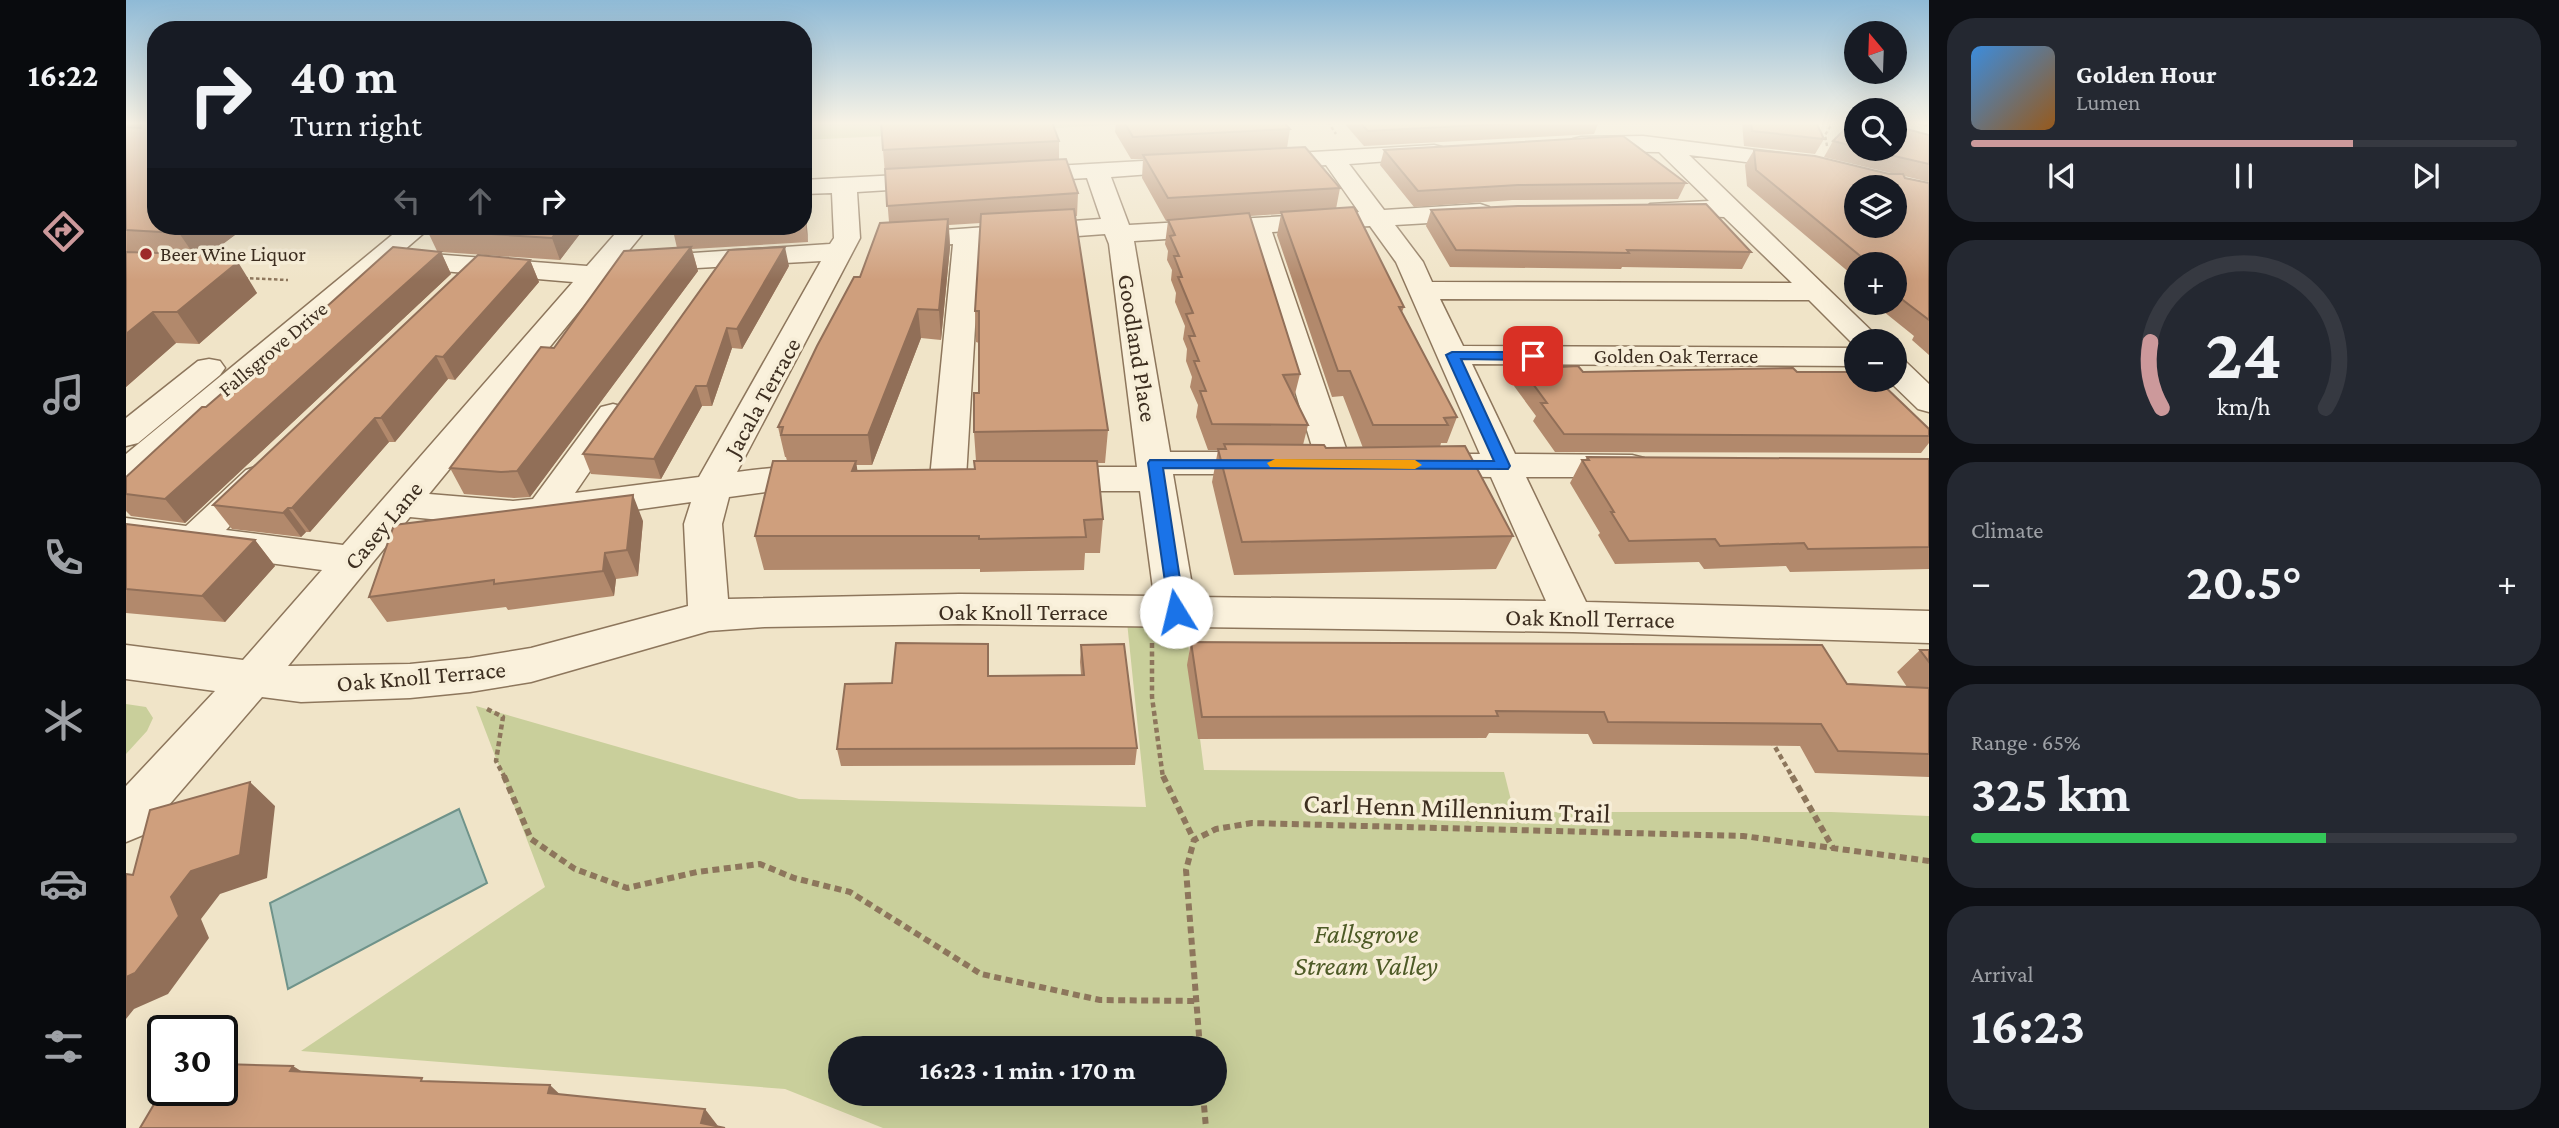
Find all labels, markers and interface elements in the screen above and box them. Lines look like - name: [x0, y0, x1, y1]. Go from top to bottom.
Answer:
- north arrow: [1844, 21, 1908, 84]
- map controls: [1844, 21, 1907, 392]
- icon: right: [175, 49, 266, 140]
- text: 40 m: [290, 49, 397, 104]
- text: 16:22: [28, 57, 98, 93]
- text: Golden Hour: [2076, 60, 2217, 89]
- text: Lumen: [2076, 89, 2140, 115]
- button: search: [1844, 98, 1907, 161]
- text: Turn right: [290, 107, 422, 143]
- icon: previous: [2043, 157, 2081, 195]
- icon: pause: [2225, 157, 2263, 195]
- icon: next: [2407, 157, 2445, 195]
- button: layers: [1844, 175, 1907, 238]
- icon: left: [388, 182, 426, 220]
- icon: ahead: [461, 182, 499, 220]
- icon: right: [534, 182, 572, 220]
- icon: directions: [39, 207, 88, 256]
- place label: Beer Wine Liquor: [160, 242, 307, 266]
- marker: Beer Wine Liquor: [138, 246, 154, 262]
- button: +: [1844, 252, 1907, 315]
- street label: Goodland Place: [1113, 272, 1163, 424]
- street label: Fallsgrove Drive: [214, 296, 332, 402]
- text: 24: [2206, 313, 2282, 394]
- pin: [1503, 326, 1563, 386]
- button: −: [1844, 329, 1907, 392]
- street label: Jacala Terrace: [717, 333, 806, 463]
- icon: arrive: [1514, 337, 1552, 375]
- street label: Golden Oak Terrace: [1594, 344, 1758, 368]
- icon: music: [39, 370, 88, 419]
- text: km/h: [2217, 393, 2271, 420]
- street label: Casey Lane: [338, 475, 428, 575]
- text: Climate: [1971, 517, 2043, 543]
- icon: phone: [39, 533, 88, 582]
- text: 20.5°: [2186, 552, 2302, 610]
- text: −: [1971, 561, 1991, 603]
- text: +: [2497, 561, 2517, 603]
- position arrow: [1139, 575, 1213, 649]
- street label: Oak Knoll Terrace: [938, 598, 1108, 625]
- street label: Oak Knoll Terrace: [1505, 603, 1675, 633]
- street label: Oak Knoll Terrace: [335, 655, 507, 697]
- icon: climate: [39, 696, 88, 745]
- text: Range · 65%: [1971, 729, 2081, 755]
- text: 325 km: [1971, 764, 2130, 822]
- street label: Carl Henn Millennium Trail: [1303, 787, 1611, 829]
- icon: car: [39, 859, 88, 908]
- park label: Fallsgrove Stream Valley: [1294, 918, 1438, 981]
- text: Arrival: [1971, 961, 2034, 987]
- text: 16:23: [1971, 996, 2085, 1054]
- speed limit sign: 30: [147, 1015, 238, 1106]
- icon: filters: [39, 1022, 88, 1071]
- text: 16:23 · 1 min · 170 m: [919, 1056, 1136, 1085]

